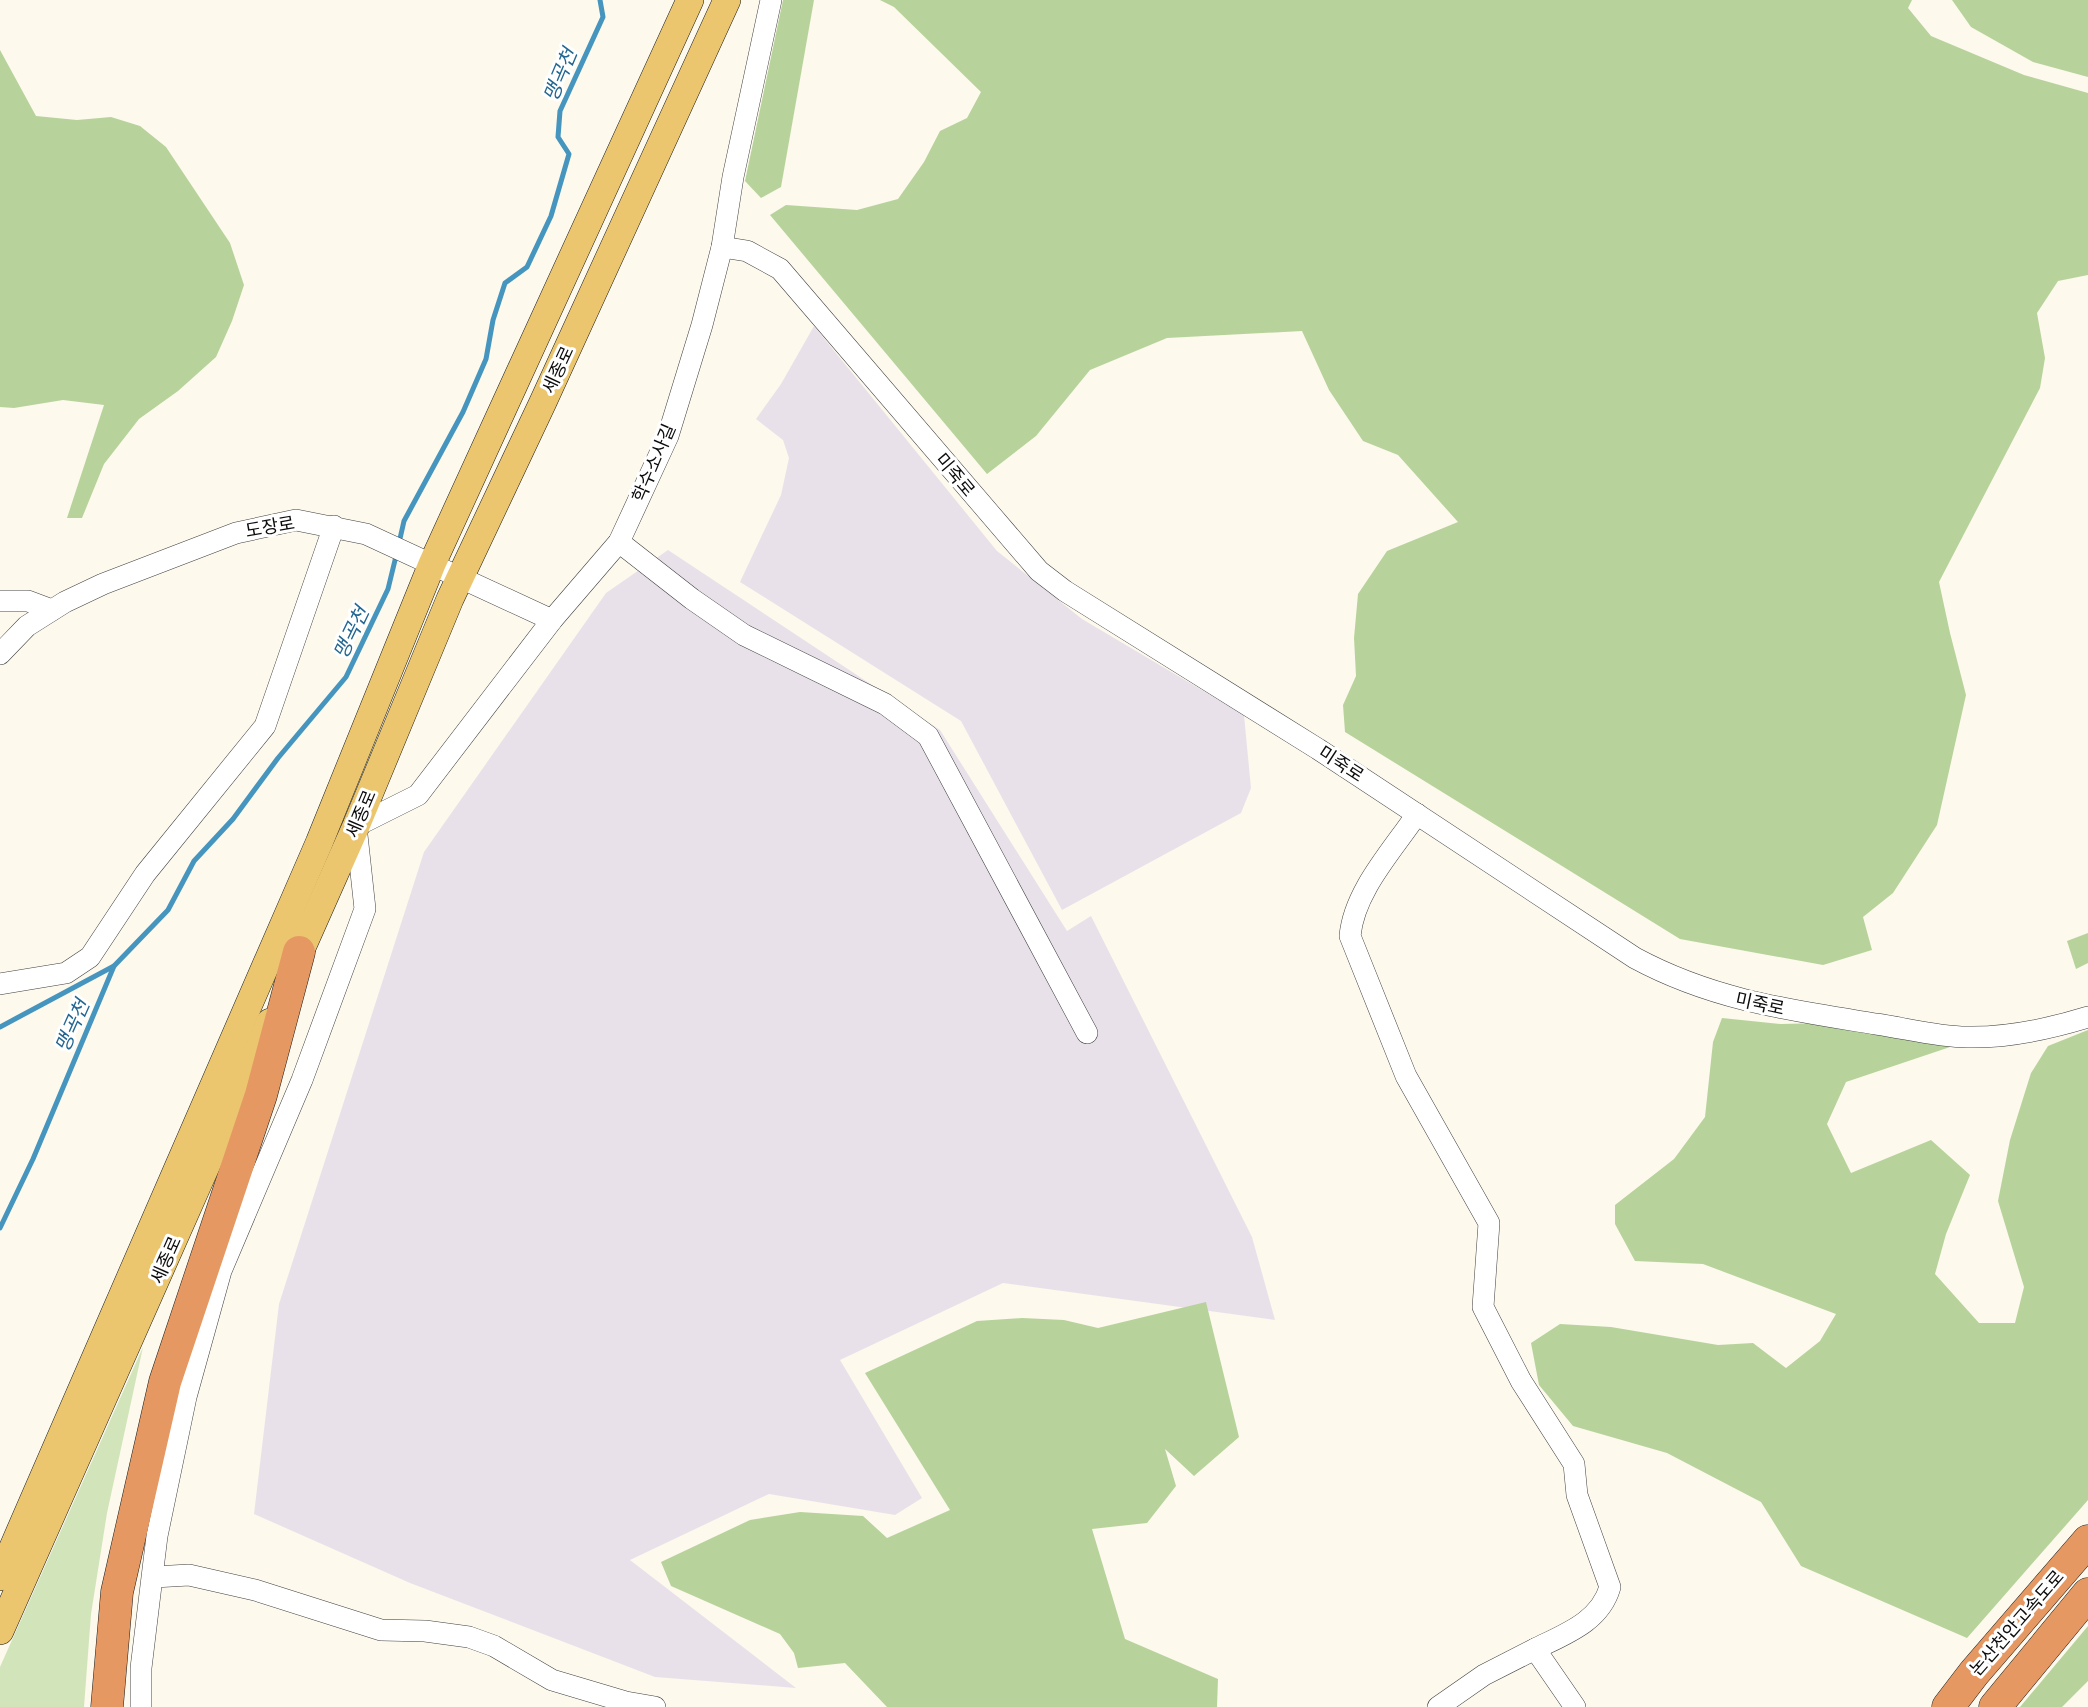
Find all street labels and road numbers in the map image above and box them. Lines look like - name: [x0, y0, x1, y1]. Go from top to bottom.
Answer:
- street label: 세종로: [537, 342, 578, 397]
- street label: 학수소사길: [627, 420, 680, 505]
- street label: 미죽로: [931, 448, 980, 501]
- street label: 도장로: [243, 511, 296, 542]
- street label: 미죽로: [1314, 740, 1368, 787]
- street label: 세종로: [340, 786, 381, 841]
- street label: 미죽로: [1733, 987, 1787, 1020]
- street label: 세종로: [145, 1232, 186, 1287]
- street label: 논산천안고속도로: [1964, 1565, 2069, 1680]

